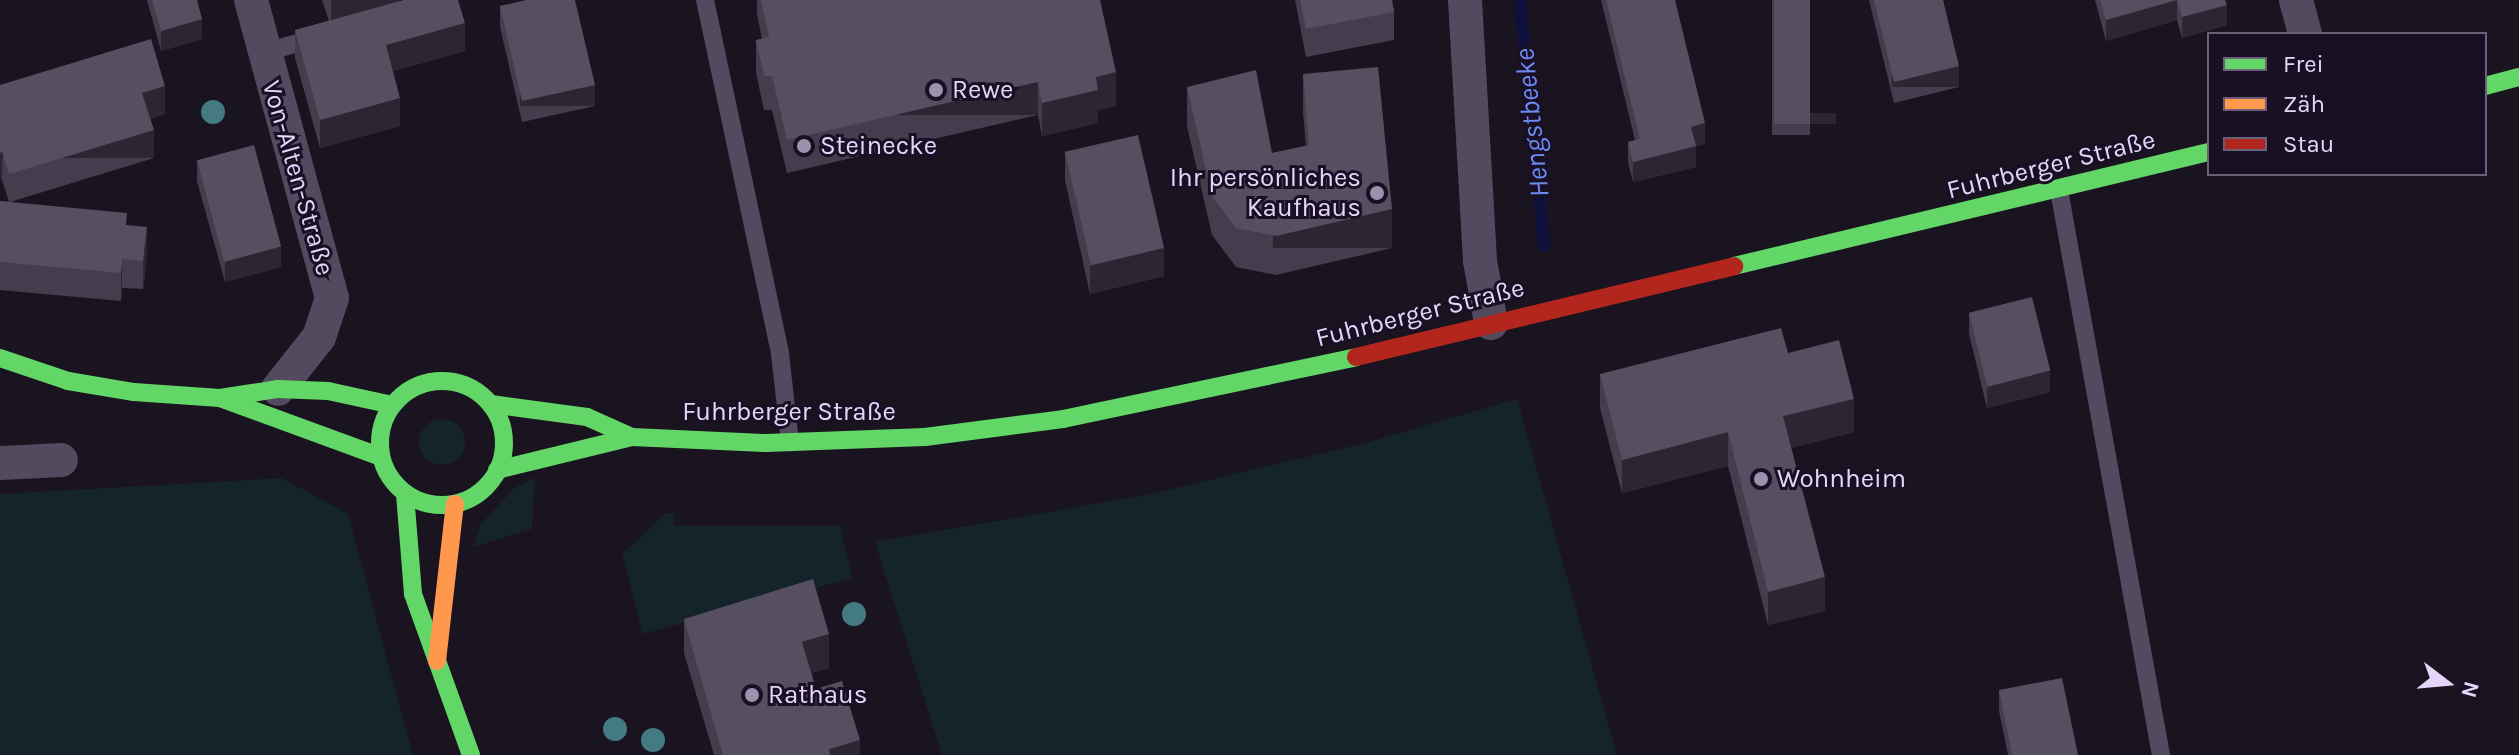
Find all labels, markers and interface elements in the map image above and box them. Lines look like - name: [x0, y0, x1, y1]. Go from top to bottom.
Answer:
- legend: [2207, 32, 2487, 176]
- water label: Hengstbeeke: [1507, 47, 1557, 199]
- text: Frei: [2283, 50, 2324, 78]
- place label: Rewe: [952, 74, 1013, 106]
- street label: Von-Alten-Straße: [255, 77, 341, 279]
- marker: Rewe: [927, 81, 945, 99]
- text: Zäh: [2283, 90, 2325, 118]
- street label: Fuhrberger Straße: [1944, 124, 2158, 206]
- place label: Steinecke: [820, 130, 937, 162]
- text: Stau: [2283, 130, 2334, 158]
- marker: Steinecke: [795, 137, 813, 155]
- place label: Ihr persönliches Kaufhaus: [1170, 162, 1361, 224]
- marker: Ihr persönliches Kaufhaus: [1368, 184, 1386, 202]
- street label: Fuhrberger Straße: [1313, 272, 1527, 354]
- street label: Fuhrberger Straße: [682, 396, 896, 428]
- place label: Wohnheim: [1777, 463, 1906, 495]
- marker: Wohnheim: [1752, 470, 1770, 488]
- north arrow: [2407, 643, 2487, 723]
- text: N: [2455, 678, 2485, 701]
- place label: Rathaus: [768, 679, 867, 711]
- marker: Rathaus: [743, 686, 761, 704]

